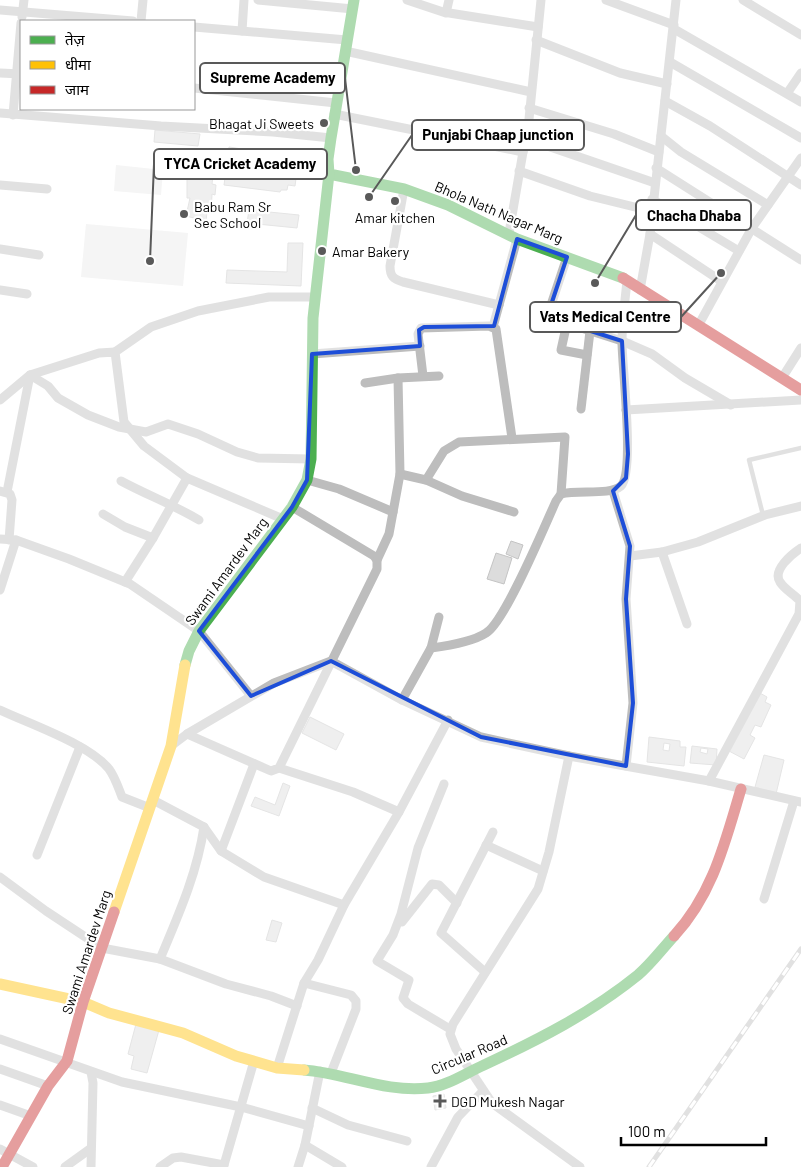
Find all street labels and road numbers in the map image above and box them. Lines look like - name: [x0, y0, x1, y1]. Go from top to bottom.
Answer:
- street label: Bhola Nath Nagar Marg: [432, 177, 566, 247]
- street label: Swami Amardev Marg: [181, 514, 271, 628]
- street label: Swami Amardev Marg: [58, 888, 114, 1016]
- street label: Circular Road: [428, 1030, 510, 1078]

